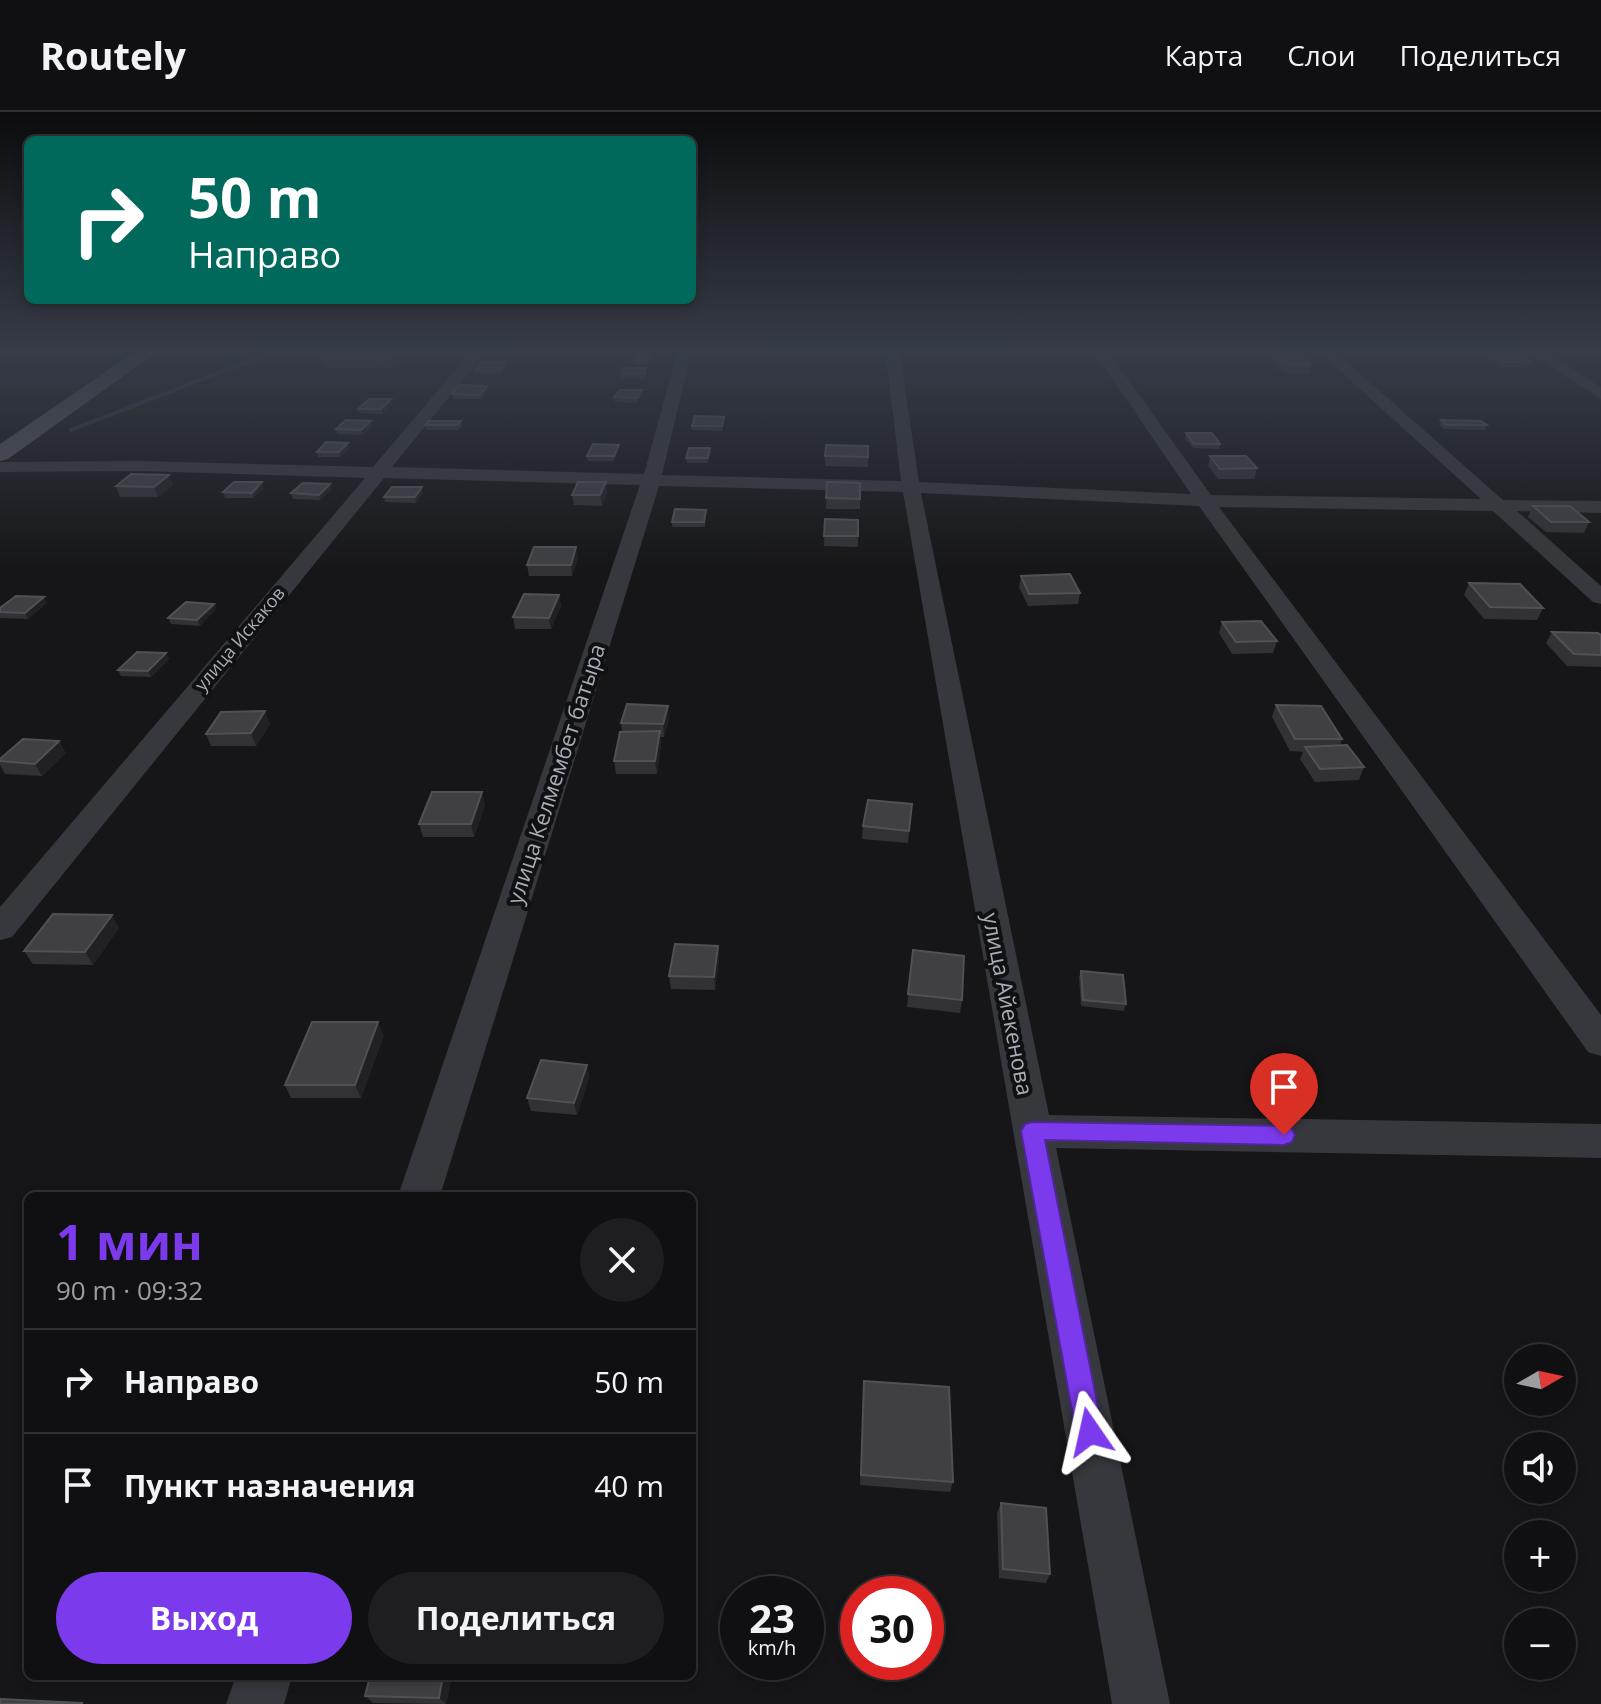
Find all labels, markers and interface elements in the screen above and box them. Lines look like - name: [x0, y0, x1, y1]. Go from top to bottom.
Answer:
- text: Routely: [40, 29, 186, 81]
- text: Карта: [1165, 36, 1243, 74]
- text: Слои: [1287, 36, 1356, 74]
- text: Поделиться: [1400, 36, 1561, 74]
- text: 50 m: [188, 158, 322, 234]
- icon: right: [56, 168, 160, 272]
- text: Направо: [188, 230, 341, 279]
- street label: улица Искаков: [189, 581, 290, 695]
- street label: улица Келмембет батыра: [499, 640, 611, 908]
- street label: улица Айекенова: [977, 910, 1041, 1098]
- pin: [1250, 1053, 1318, 1135]
- icon: arrive: [1262, 1065, 1306, 1109]
- text: 1 мин: [56, 1209, 203, 1274]
- button: close: [580, 1218, 664, 1302]
- text: 90 m · 09:32: [56, 1272, 203, 1308]
- north arrow: [1504, 1344, 1576, 1416]
- map controls: [1504, 1344, 1576, 1680]
- icon: right: [56, 1359, 100, 1403]
- text: Направо: [124, 1361, 259, 1402]
- text: 50 m: [594, 1361, 664, 1402]
- position arrow: [1048, 1390, 1132, 1474]
- button: sound: [1504, 1432, 1576, 1504]
- icon: arrive: [56, 1463, 100, 1507]
- text: Пункт назначения: [124, 1465, 416, 1506]
- text: 40 m: [594, 1465, 664, 1506]
- button: +: [1504, 1520, 1576, 1592]
- button: Выход: [56, 1572, 352, 1664]
- button: Поделиться: [368, 1572, 664, 1664]
- speed limit sign: 30: [840, 1576, 944, 1680]
- text: 23: [749, 1590, 795, 1645]
- button: −: [1504, 1608, 1576, 1680]
- text: km/h: [748, 1634, 796, 1661]

